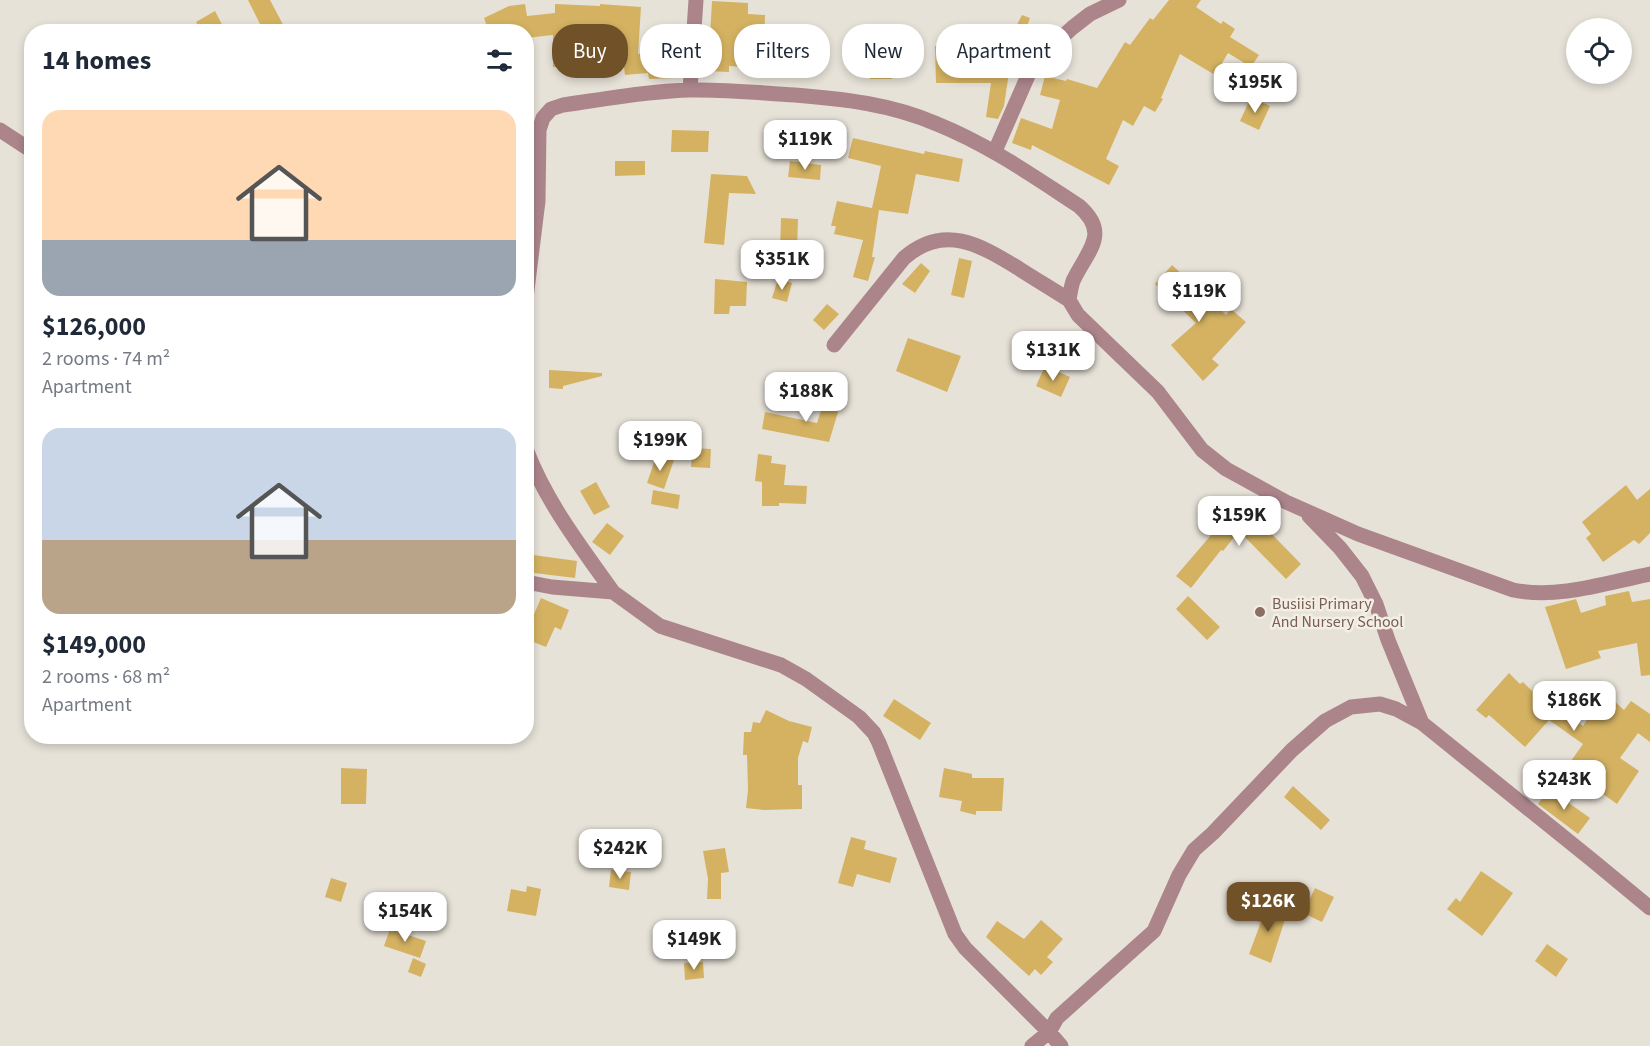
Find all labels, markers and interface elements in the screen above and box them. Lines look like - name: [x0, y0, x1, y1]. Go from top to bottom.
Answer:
- map controls: [1566, 18, 1632, 84]
- button: locate: [1566, 18, 1632, 84]
- chip: Buy: [552, 24, 628, 78]
- chip: Rent: [640, 24, 722, 78]
- chip: Filters: [734, 24, 830, 78]
- chip: New: [842, 24, 924, 78]
- chip: Apartment: [936, 24, 1072, 78]
- text: 14 homes: [42, 42, 151, 79]
- icon: filters: [483, 44, 516, 77]
- pin: $195K: [1213, 63, 1297, 114]
- text: $195K: [1228, 68, 1282, 96]
- pin: $119K: [763, 120, 847, 171]
- text: $119K: [778, 125, 832, 153]
- icon: home: [225, 149, 333, 257]
- pin: $351K: [740, 240, 824, 291]
- text: $351K: [755, 245, 809, 273]
- pin: $119K: [1157, 272, 1241, 323]
- text: $119K: [1172, 277, 1226, 305]
- text: $126,000: [42, 308, 146, 345]
- pin: $131K: [1011, 331, 1095, 382]
- text: $131K: [1026, 336, 1080, 364]
- text: 2 rooms · 74 m²: [42, 345, 170, 373]
- pin: $188K: [764, 372, 848, 423]
- text: Apartment: [42, 373, 132, 401]
- text: $188K: [779, 377, 833, 405]
- pin: $199K: [618, 421, 702, 472]
- text: $199K: [633, 426, 687, 454]
- icon: home: [225, 467, 333, 575]
- pin: $159K: [1197, 496, 1281, 547]
- text: $159K: [1212, 501, 1266, 529]
- place label: Busiisi Primary And Nursery School: [1272, 593, 1403, 633]
- marker: Busiisi Primary And Nursery School: [1253, 605, 1267, 619]
- text: $149,000: [42, 626, 146, 663]
- text: 2 rooms · 68 m²: [42, 663, 170, 691]
- pin: $186K: [1532, 681, 1616, 732]
- text: $186K: [1547, 686, 1601, 714]
- text: Apartment: [42, 691, 132, 719]
- pin: $243K: [1522, 760, 1606, 811]
- text: $243K: [1537, 765, 1591, 793]
- pin: $242K: [578, 829, 662, 880]
- text: $242K: [593, 834, 647, 862]
- pin: $126K: [1226, 882, 1310, 933]
- text: $126K: [1241, 887, 1295, 915]
- pin: $154K: [363, 892, 447, 943]
- text: $154K: [378, 897, 432, 925]
- pin: $149K: [652, 920, 736, 971]
- text: $149K: [667, 925, 721, 953]

